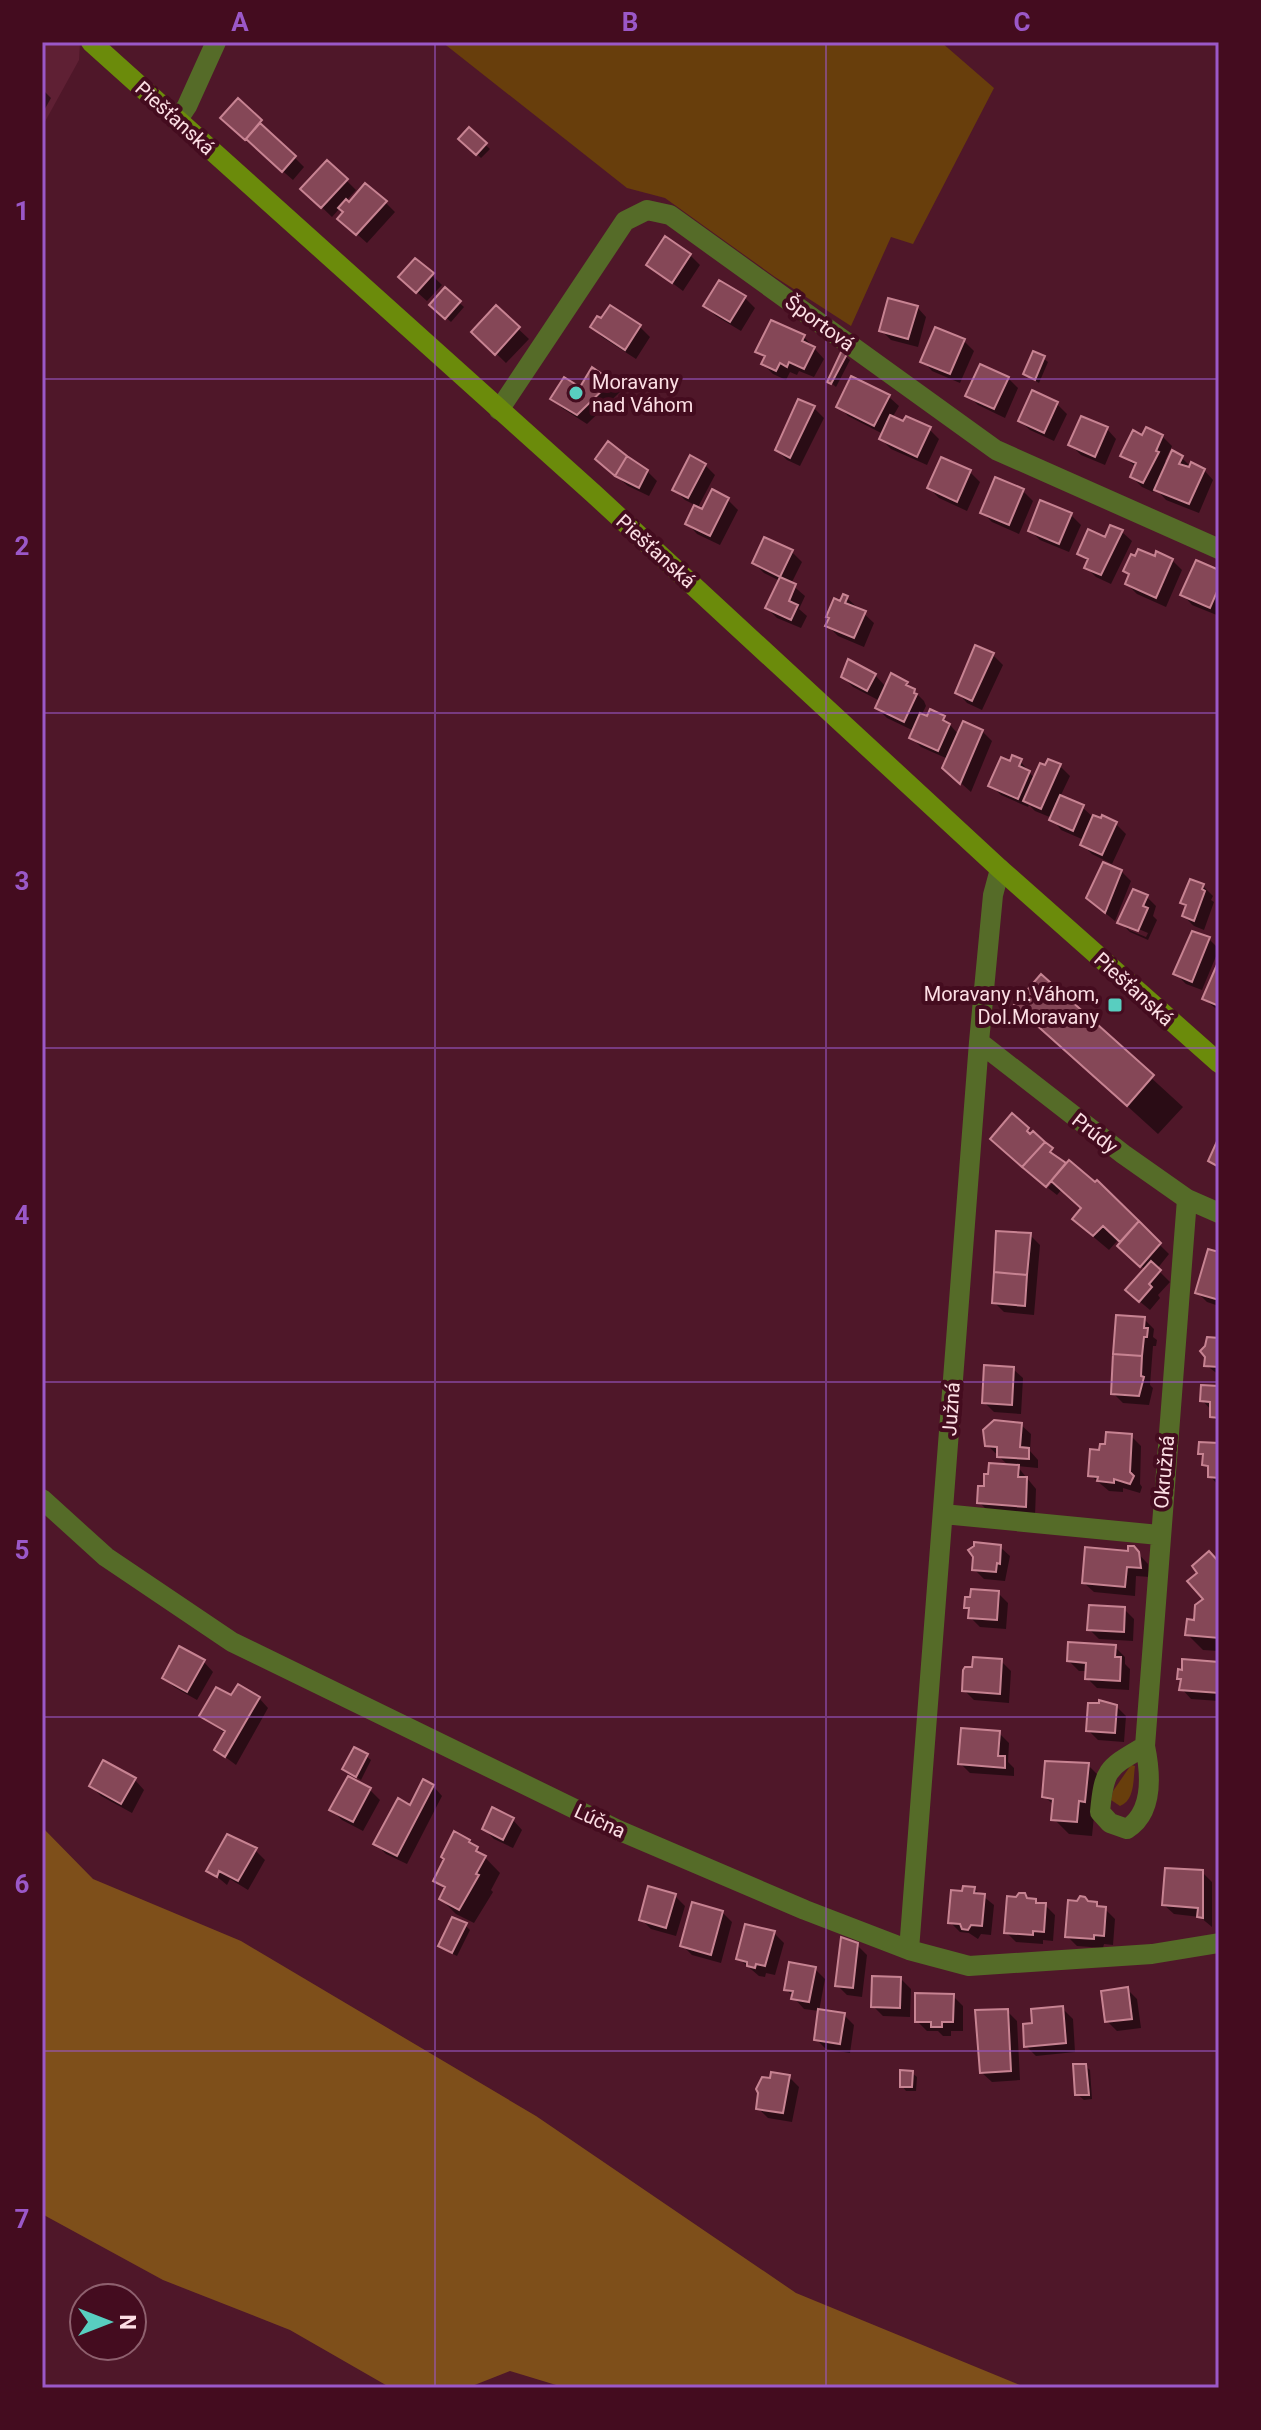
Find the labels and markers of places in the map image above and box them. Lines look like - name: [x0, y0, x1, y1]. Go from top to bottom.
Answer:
- place label: Moravany nad Váhom: [592, 370, 693, 417]
- marker: Moravany nad Váhom: [567, 384, 585, 402]
- place label: Moravany n.Váhom, Dol.Moravany: [924, 982, 1100, 1029]
- marker: Moravany n.Váhom, Dol.Moravany: [1106, 996, 1124, 1014]

